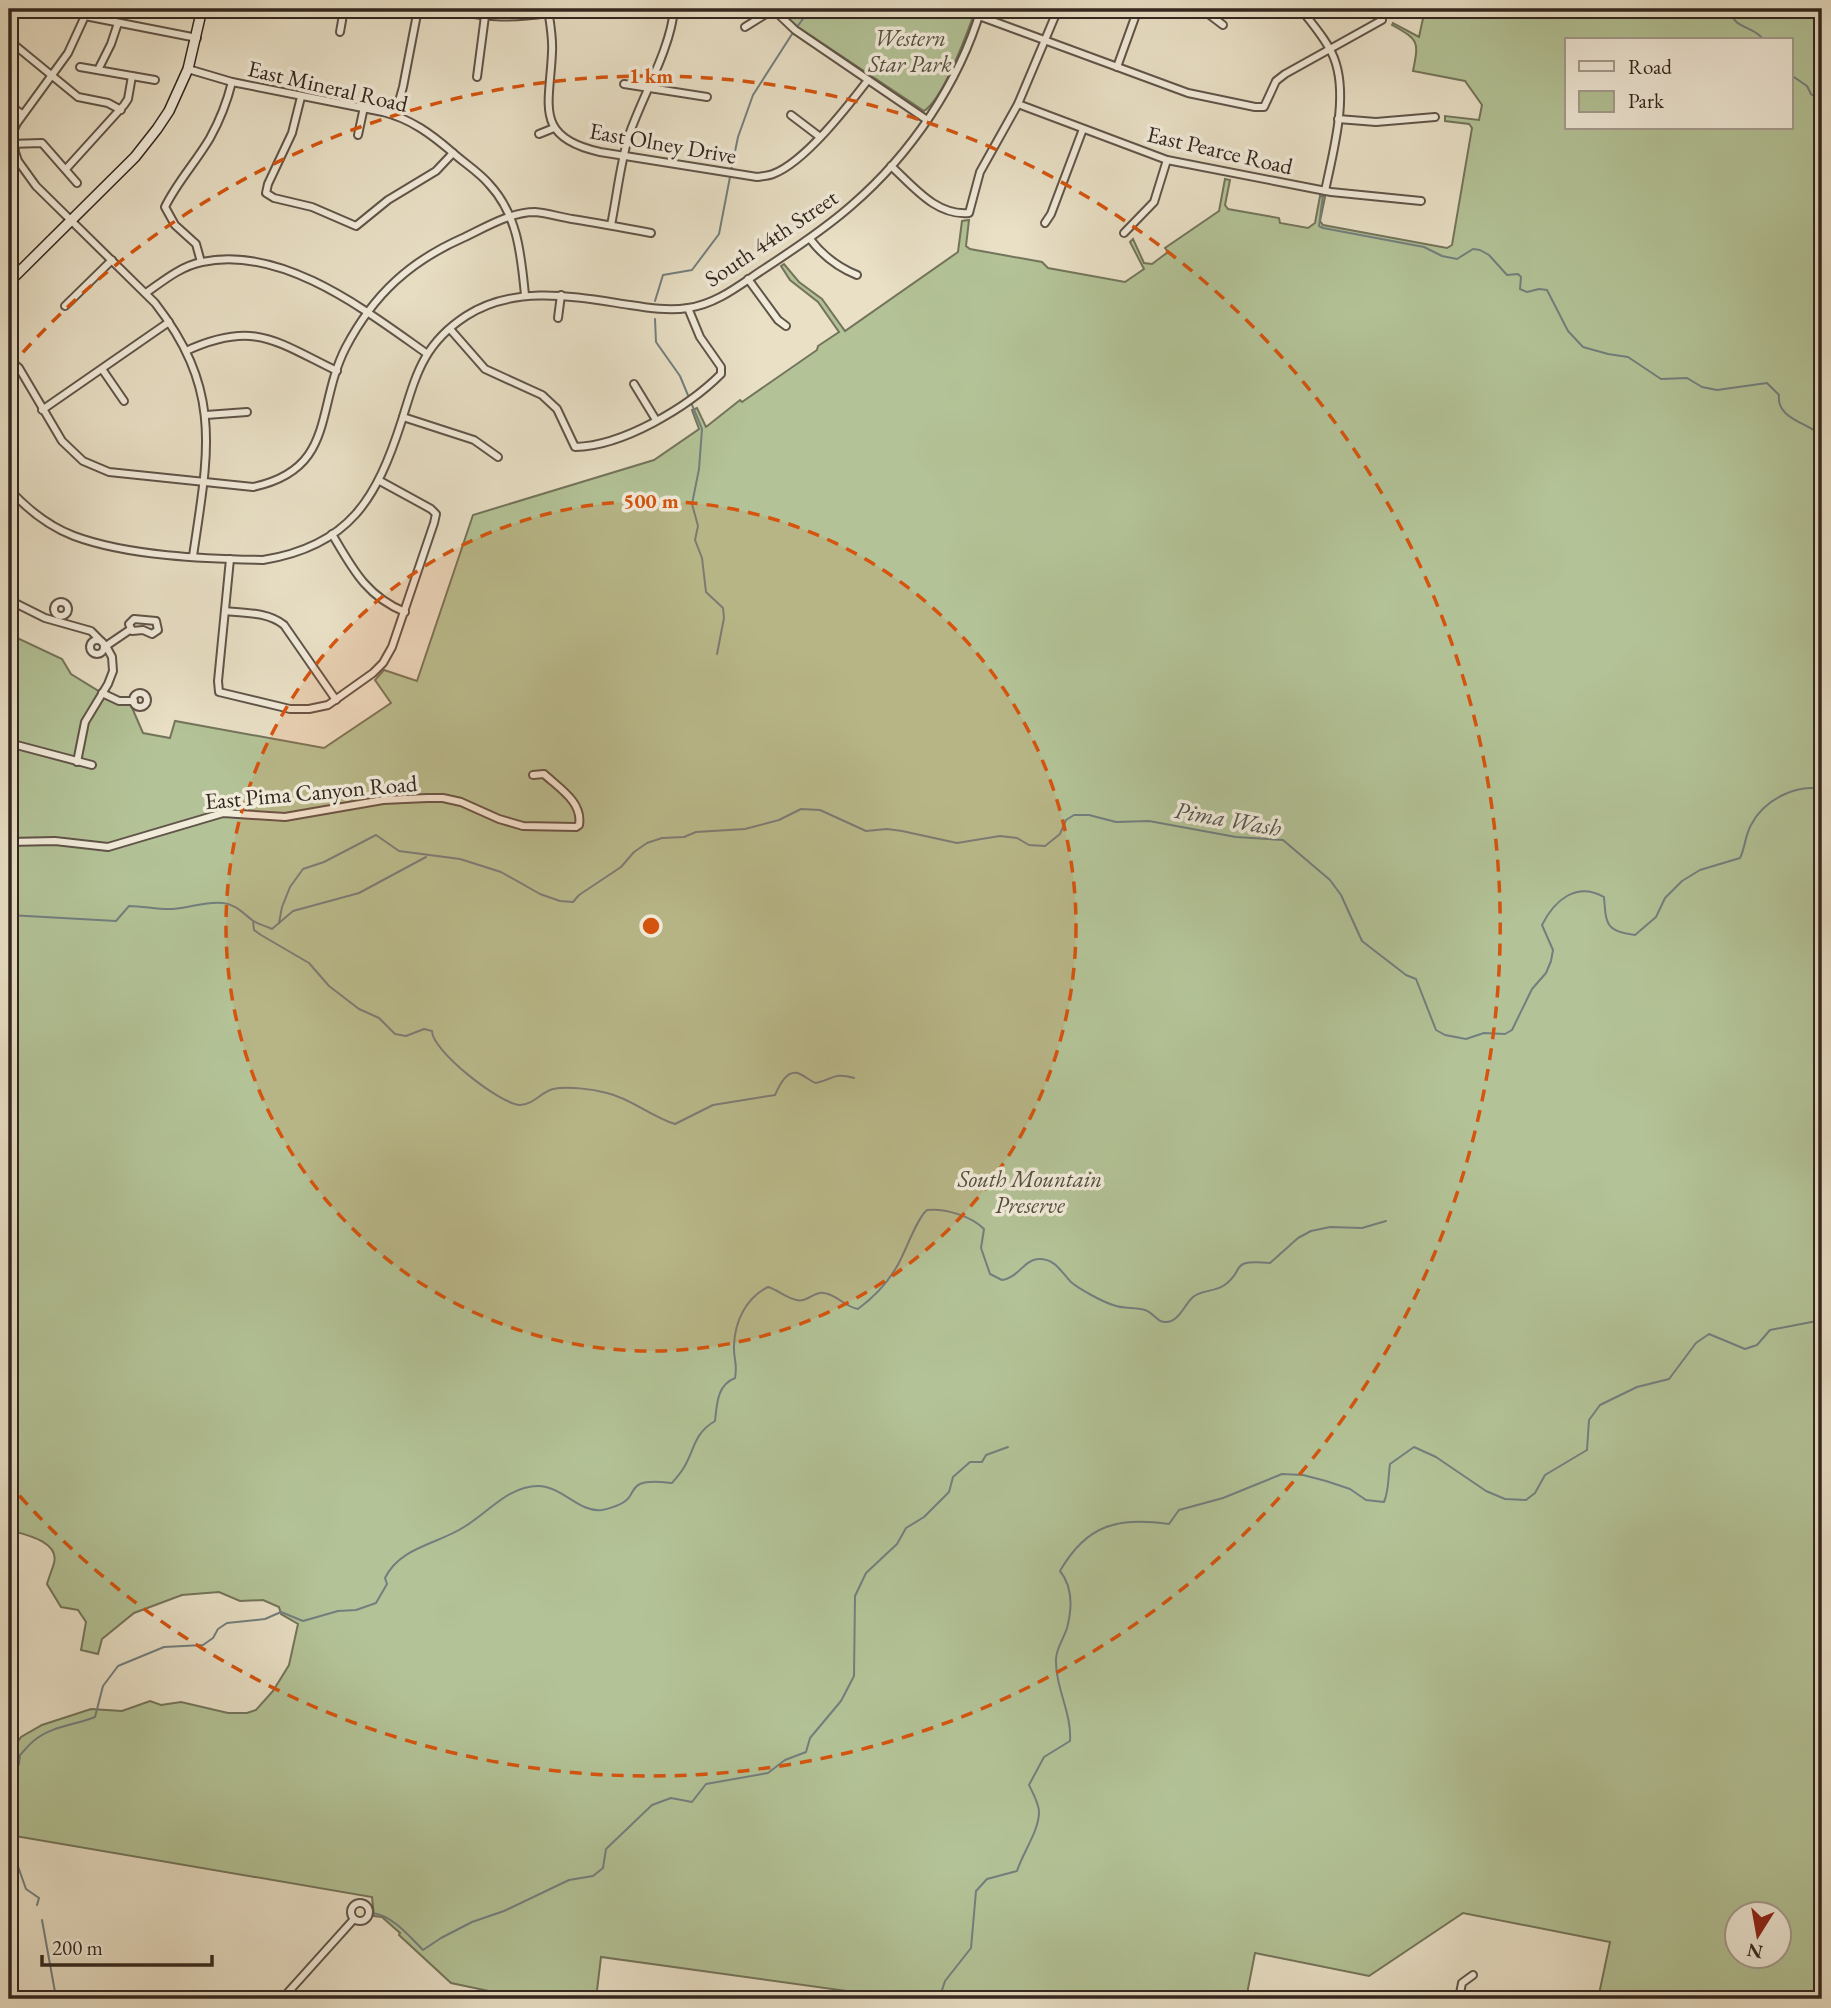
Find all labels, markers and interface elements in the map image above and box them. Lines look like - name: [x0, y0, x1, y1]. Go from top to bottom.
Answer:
- park label: Western Star Park: [867, 23, 952, 79]
- legend: [1565, 38, 1792, 130]
- street label: East Mineral Road: [245, 53, 411, 119]
- text: Road: [1628, 53, 1672, 80]
- text: 1 km: [629, 62, 673, 89]
- text: Park: [1628, 87, 1665, 114]
- street label: East Olney Drive: [587, 115, 739, 171]
- street label: East Pearce Road: [1144, 119, 1296, 181]
- street label: South 44th Street: [699, 182, 844, 294]
- text: 500 m: [623, 487, 679, 514]
- street label: East Pima Canyon Road: [203, 768, 419, 816]
- water label: Pima Wash: [1172, 794, 1284, 843]
- centre of rings: [639, 914, 663, 938]
- park label: South Mountain Preserve: [957, 1164, 1102, 1220]
- north arrow: [1722, 1899, 1792, 1969]
- scale bar: [42, 1924, 212, 1968]
- text: 200 m: [52, 1934, 103, 1961]
- text: N: [1744, 1937, 1765, 1965]

